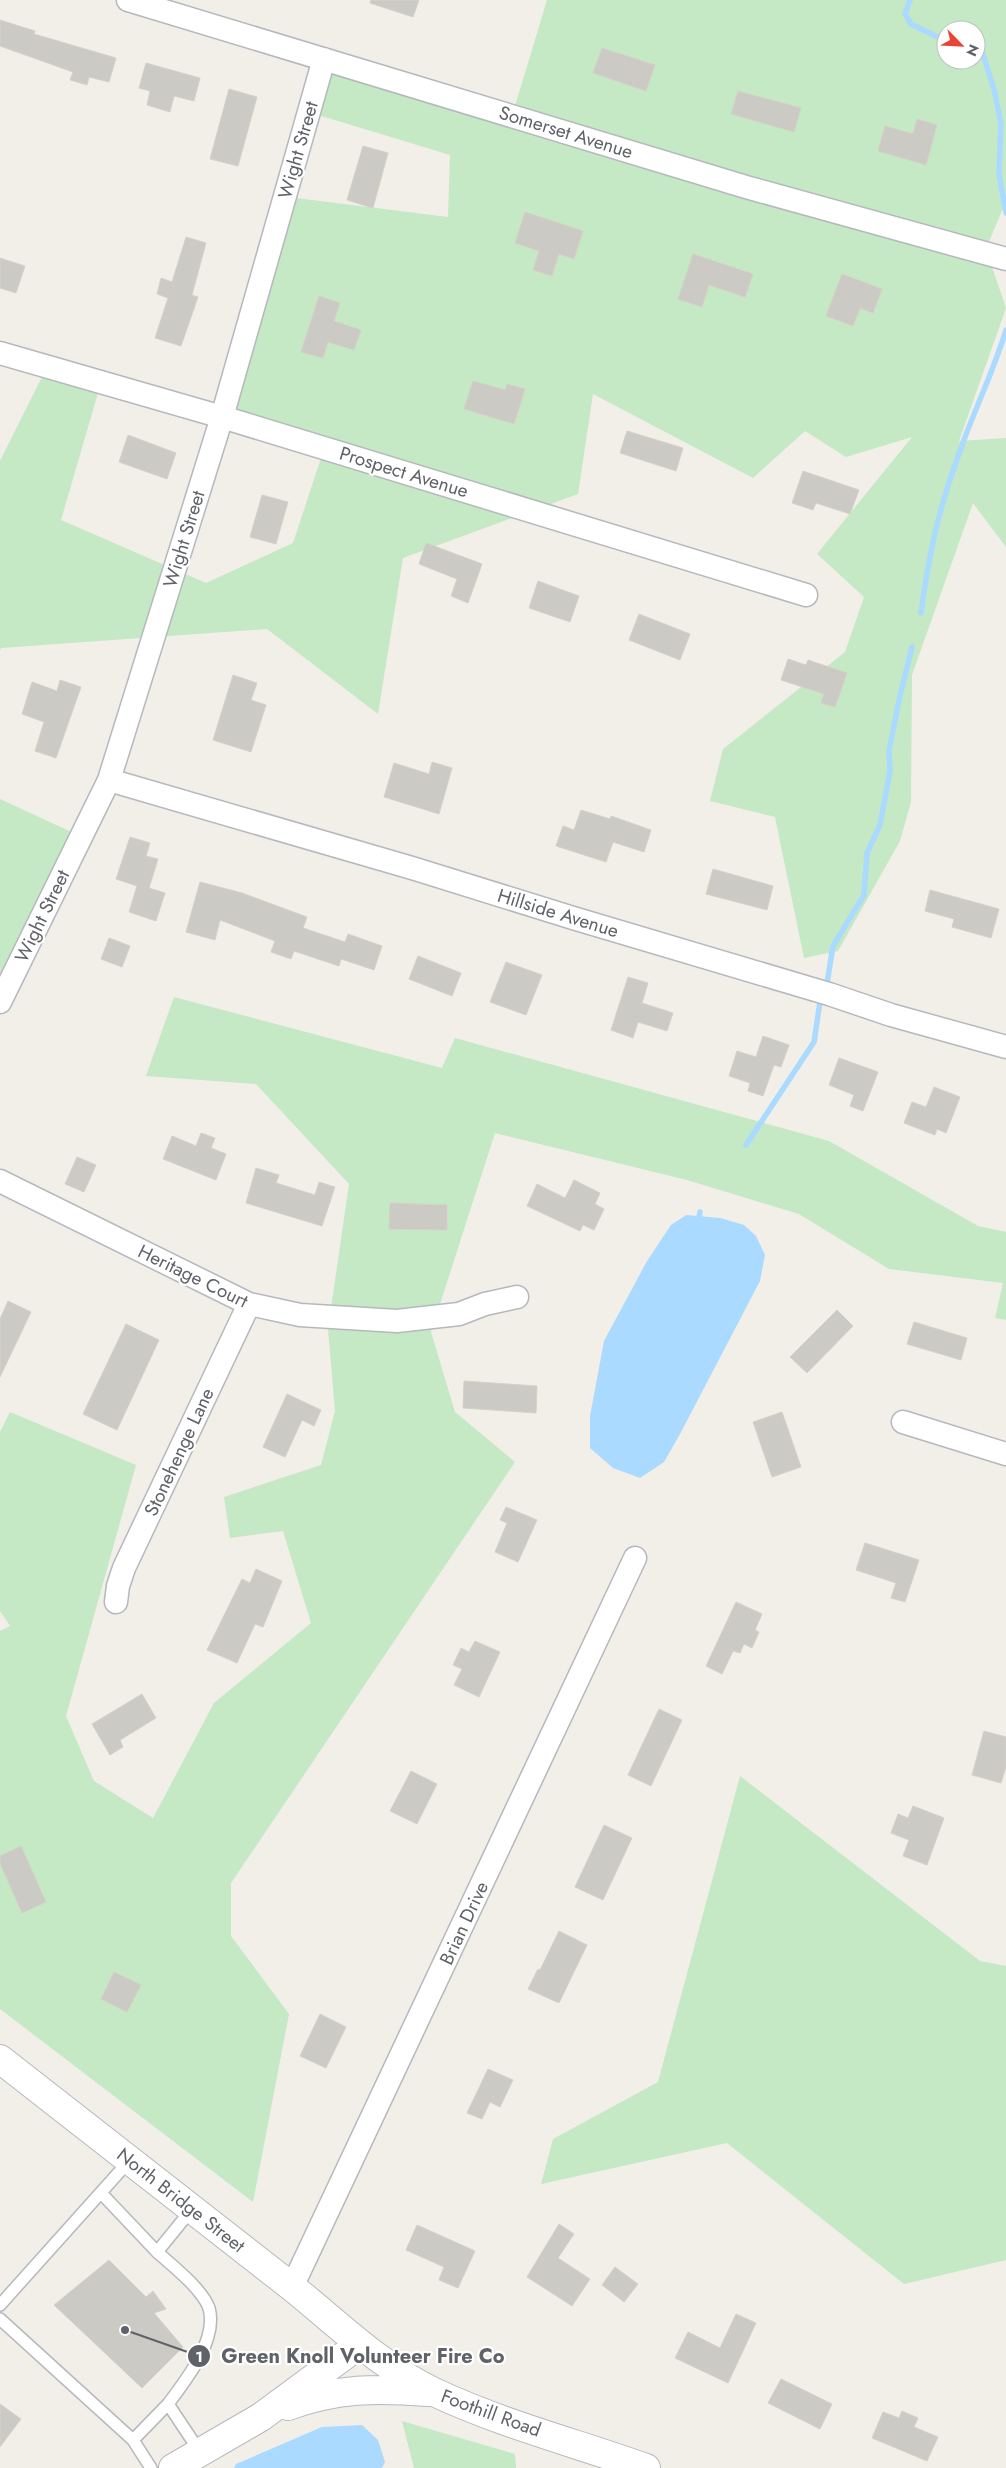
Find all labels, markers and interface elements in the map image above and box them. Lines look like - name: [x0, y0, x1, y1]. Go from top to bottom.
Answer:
- north arrow: [936, 20, 986, 70]
- text: N: [961, 41, 984, 59]
- street label: Wight Street: [271, 98, 325, 202]
- street label: Somerset Avenue: [496, 99, 637, 165]
- street label: Prospect Avenue: [336, 440, 472, 504]
- street label: Wight Street: [156, 487, 212, 591]
- street label: Wight Street: [8, 865, 76, 967]
- street label: Hillside Avenue: [494, 882, 622, 944]
- street label: Heritage Court: [133, 1238, 253, 1314]
- street label: Stonehenge Lane: [137, 1383, 221, 1521]
- street label: Brian Drive: [433, 1877, 495, 1969]
- street label: North Bridge Street: [111, 2141, 251, 2259]
- callout: Green Knoll Volunteer Fire Co: [187, 2339, 515, 2374]
- text: Green Knoll Volunteer Fire Co: [221, 2342, 505, 2371]
- text: 1: [195, 2346, 203, 2368]
- street label: Foothill Road: [437, 2382, 545, 2444]

